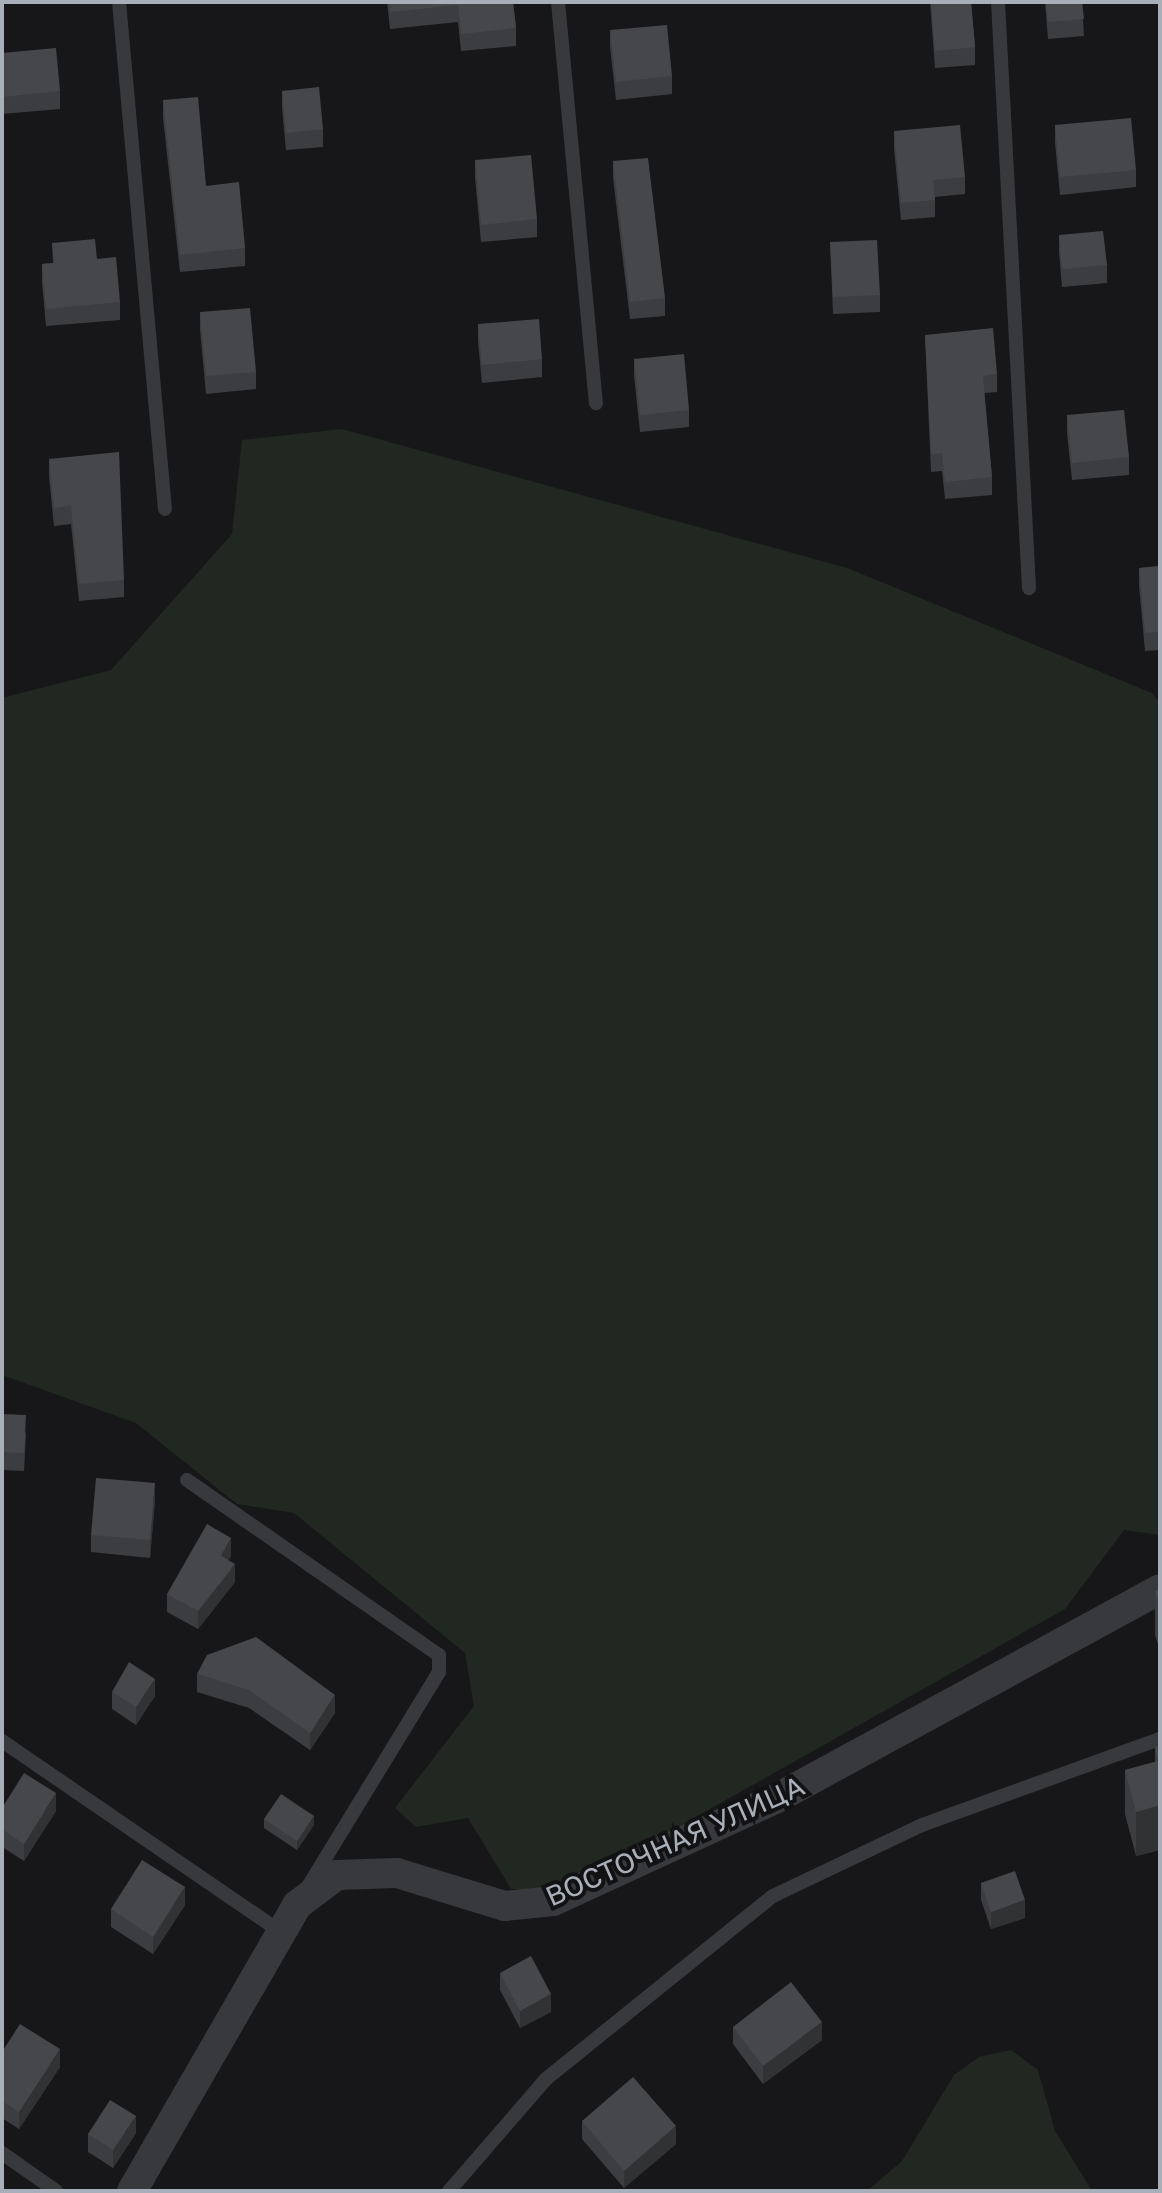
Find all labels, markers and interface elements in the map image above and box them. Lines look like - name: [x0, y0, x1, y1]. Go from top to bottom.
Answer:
- street label: ВОСТОЧНАЯ УЛИЦА: [540, 1769, 810, 1913]

